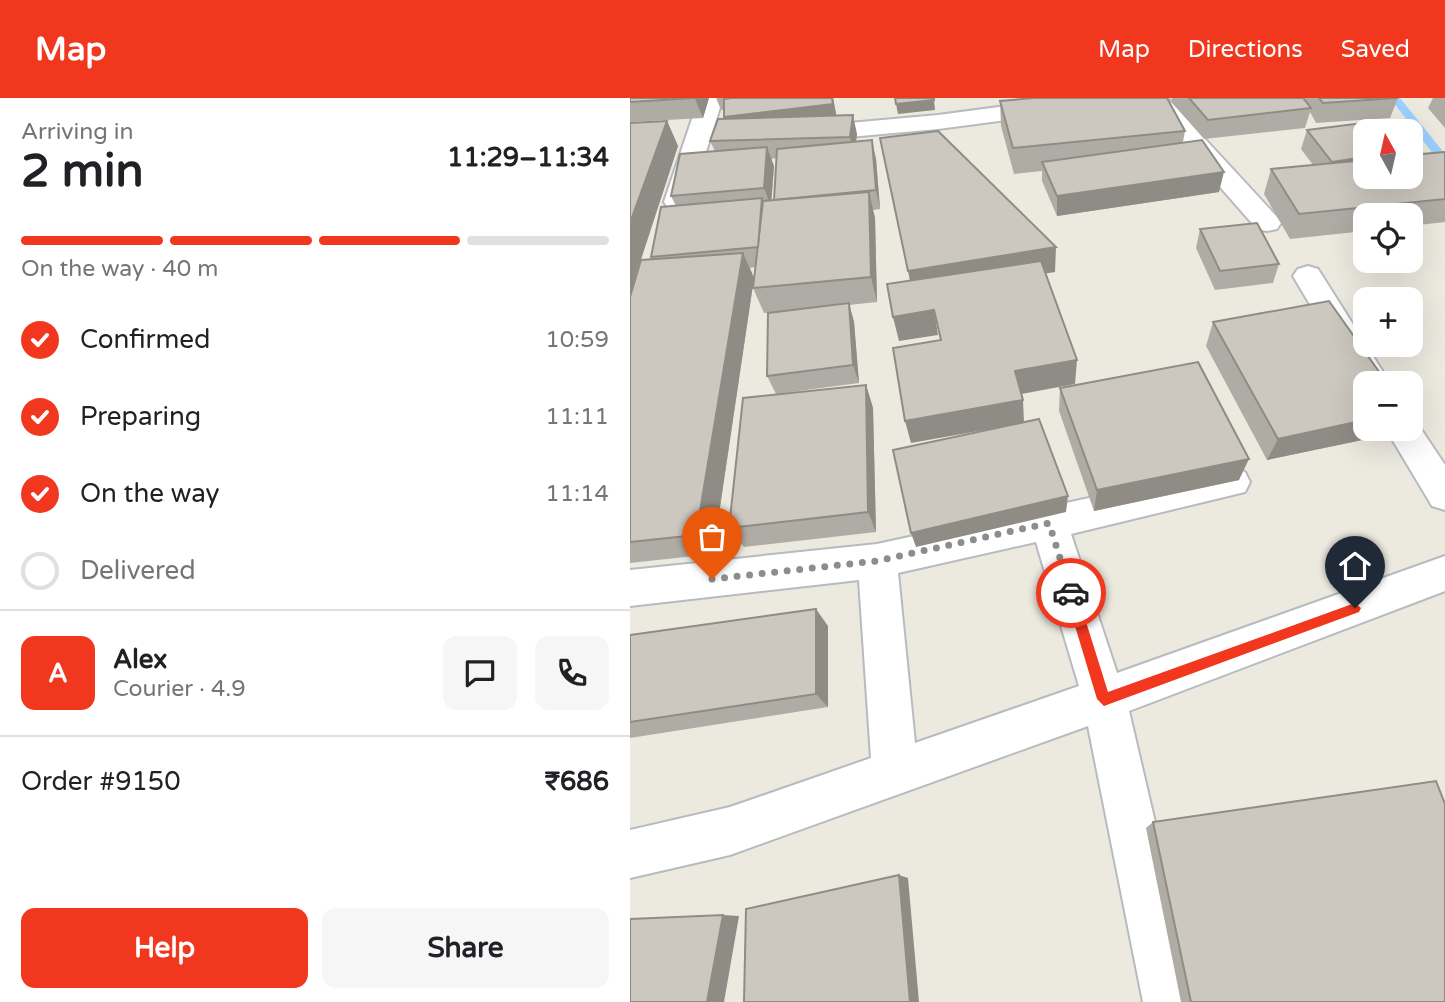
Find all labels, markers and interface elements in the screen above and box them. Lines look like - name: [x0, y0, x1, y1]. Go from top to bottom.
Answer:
- text: Map: [35, 30, 106, 69]
- text: Map: [1098, 35, 1150, 64]
- text: Directions: [1188, 35, 1303, 64]
- text: Saved: [1341, 35, 1410, 64]
- text: Arriving in: [21, 118, 134, 146]
- north arrow: [1353, 119, 1423, 189]
- map controls: [1353, 119, 1423, 441]
- text: 11:29–11:34: [447, 142, 609, 173]
- text: 2 min: [21, 144, 144, 199]
- button: locate: [1353, 203, 1423, 273]
- text: On the way · 40 m: [21, 255, 218, 283]
- button: +: [1353, 287, 1423, 357]
- icon: check: [21, 321, 59, 359]
- text: Confirmed: [80, 324, 210, 355]
- text: 10:59: [545, 326, 609, 354]
- button: −: [1353, 371, 1423, 441]
- icon: check: [21, 398, 59, 436]
- text: Preparing: [80, 401, 201, 432]
- text: 11:11: [545, 403, 609, 431]
- icon: check: [21, 475, 59, 513]
- text: On the way: [80, 478, 220, 509]
- text: 11:14: [545, 480, 609, 508]
- pin: [682, 507, 742, 579]
- icon: bag: [693, 518, 731, 556]
- pin: [1325, 536, 1385, 608]
- icon: home: [1336, 547, 1374, 585]
- text: Delivered: [80, 555, 196, 586]
- courier: [1036, 558, 1106, 628]
- icon: car: [1052, 574, 1090, 612]
- button: chat: [443, 636, 517, 710]
- button: phone: [535, 636, 609, 710]
- text: Alex: [113, 644, 167, 675]
- text: A: [48, 658, 68, 689]
- text: Courier · 4.9: [113, 675, 246, 703]
- text: Order #9150: [21, 766, 181, 797]
- text: ₹686: [545, 766, 609, 797]
- button: Help: [21, 908, 308, 988]
- button: Share: [322, 908, 609, 988]

